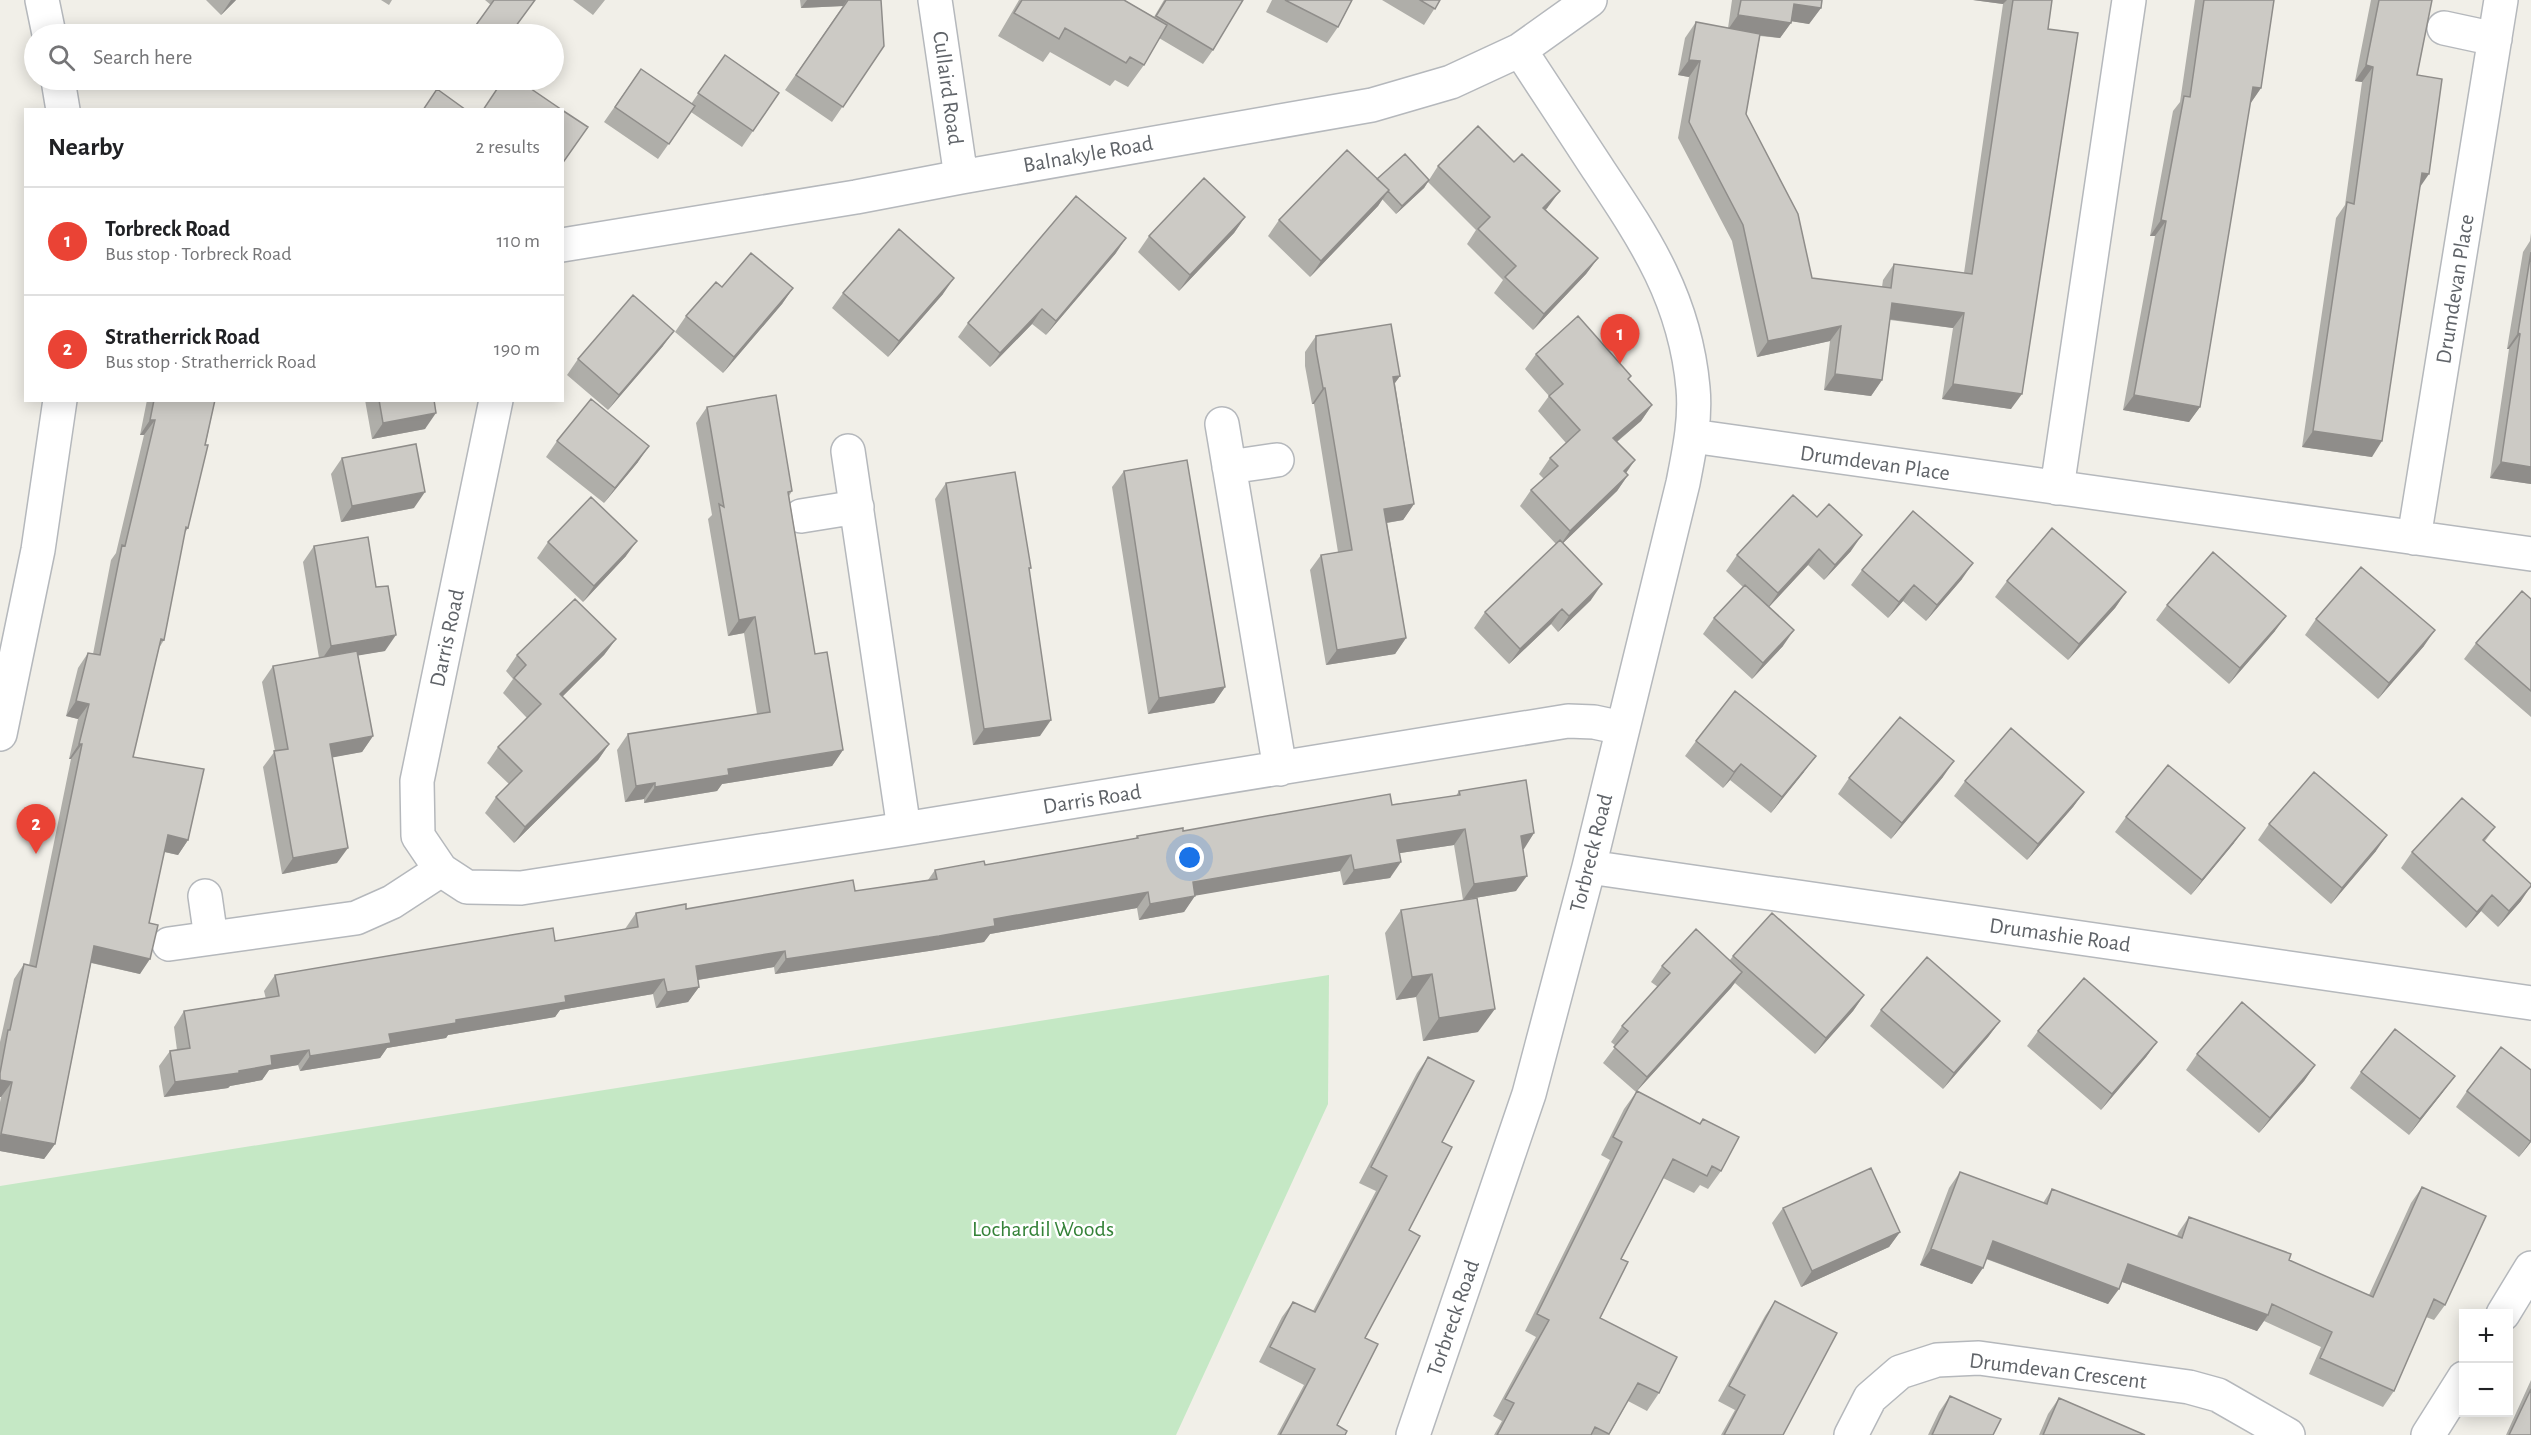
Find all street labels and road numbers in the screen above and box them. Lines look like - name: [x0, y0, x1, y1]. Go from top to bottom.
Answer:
- street label: Cullaird Road: [929, 30, 967, 146]
- street label: Balnakyle Road: [1021, 132, 1155, 176]
- street label: Drumdevan Place: [2432, 213, 2478, 365]
- street label: Drumdevan Place: [1799, 442, 1951, 484]
- street label: Darris Road: [426, 587, 468, 689]
- street label: Darris Road: [1041, 780, 1143, 818]
- street label: Torbreck Road: [1566, 792, 1616, 914]
- street label: Drumashie Road: [1988, 914, 2132, 956]
- street label: Torbreck Road: [1423, 1257, 1483, 1379]
- street label: Drumdevan Crescent: [1968, 1349, 2148, 1393]

